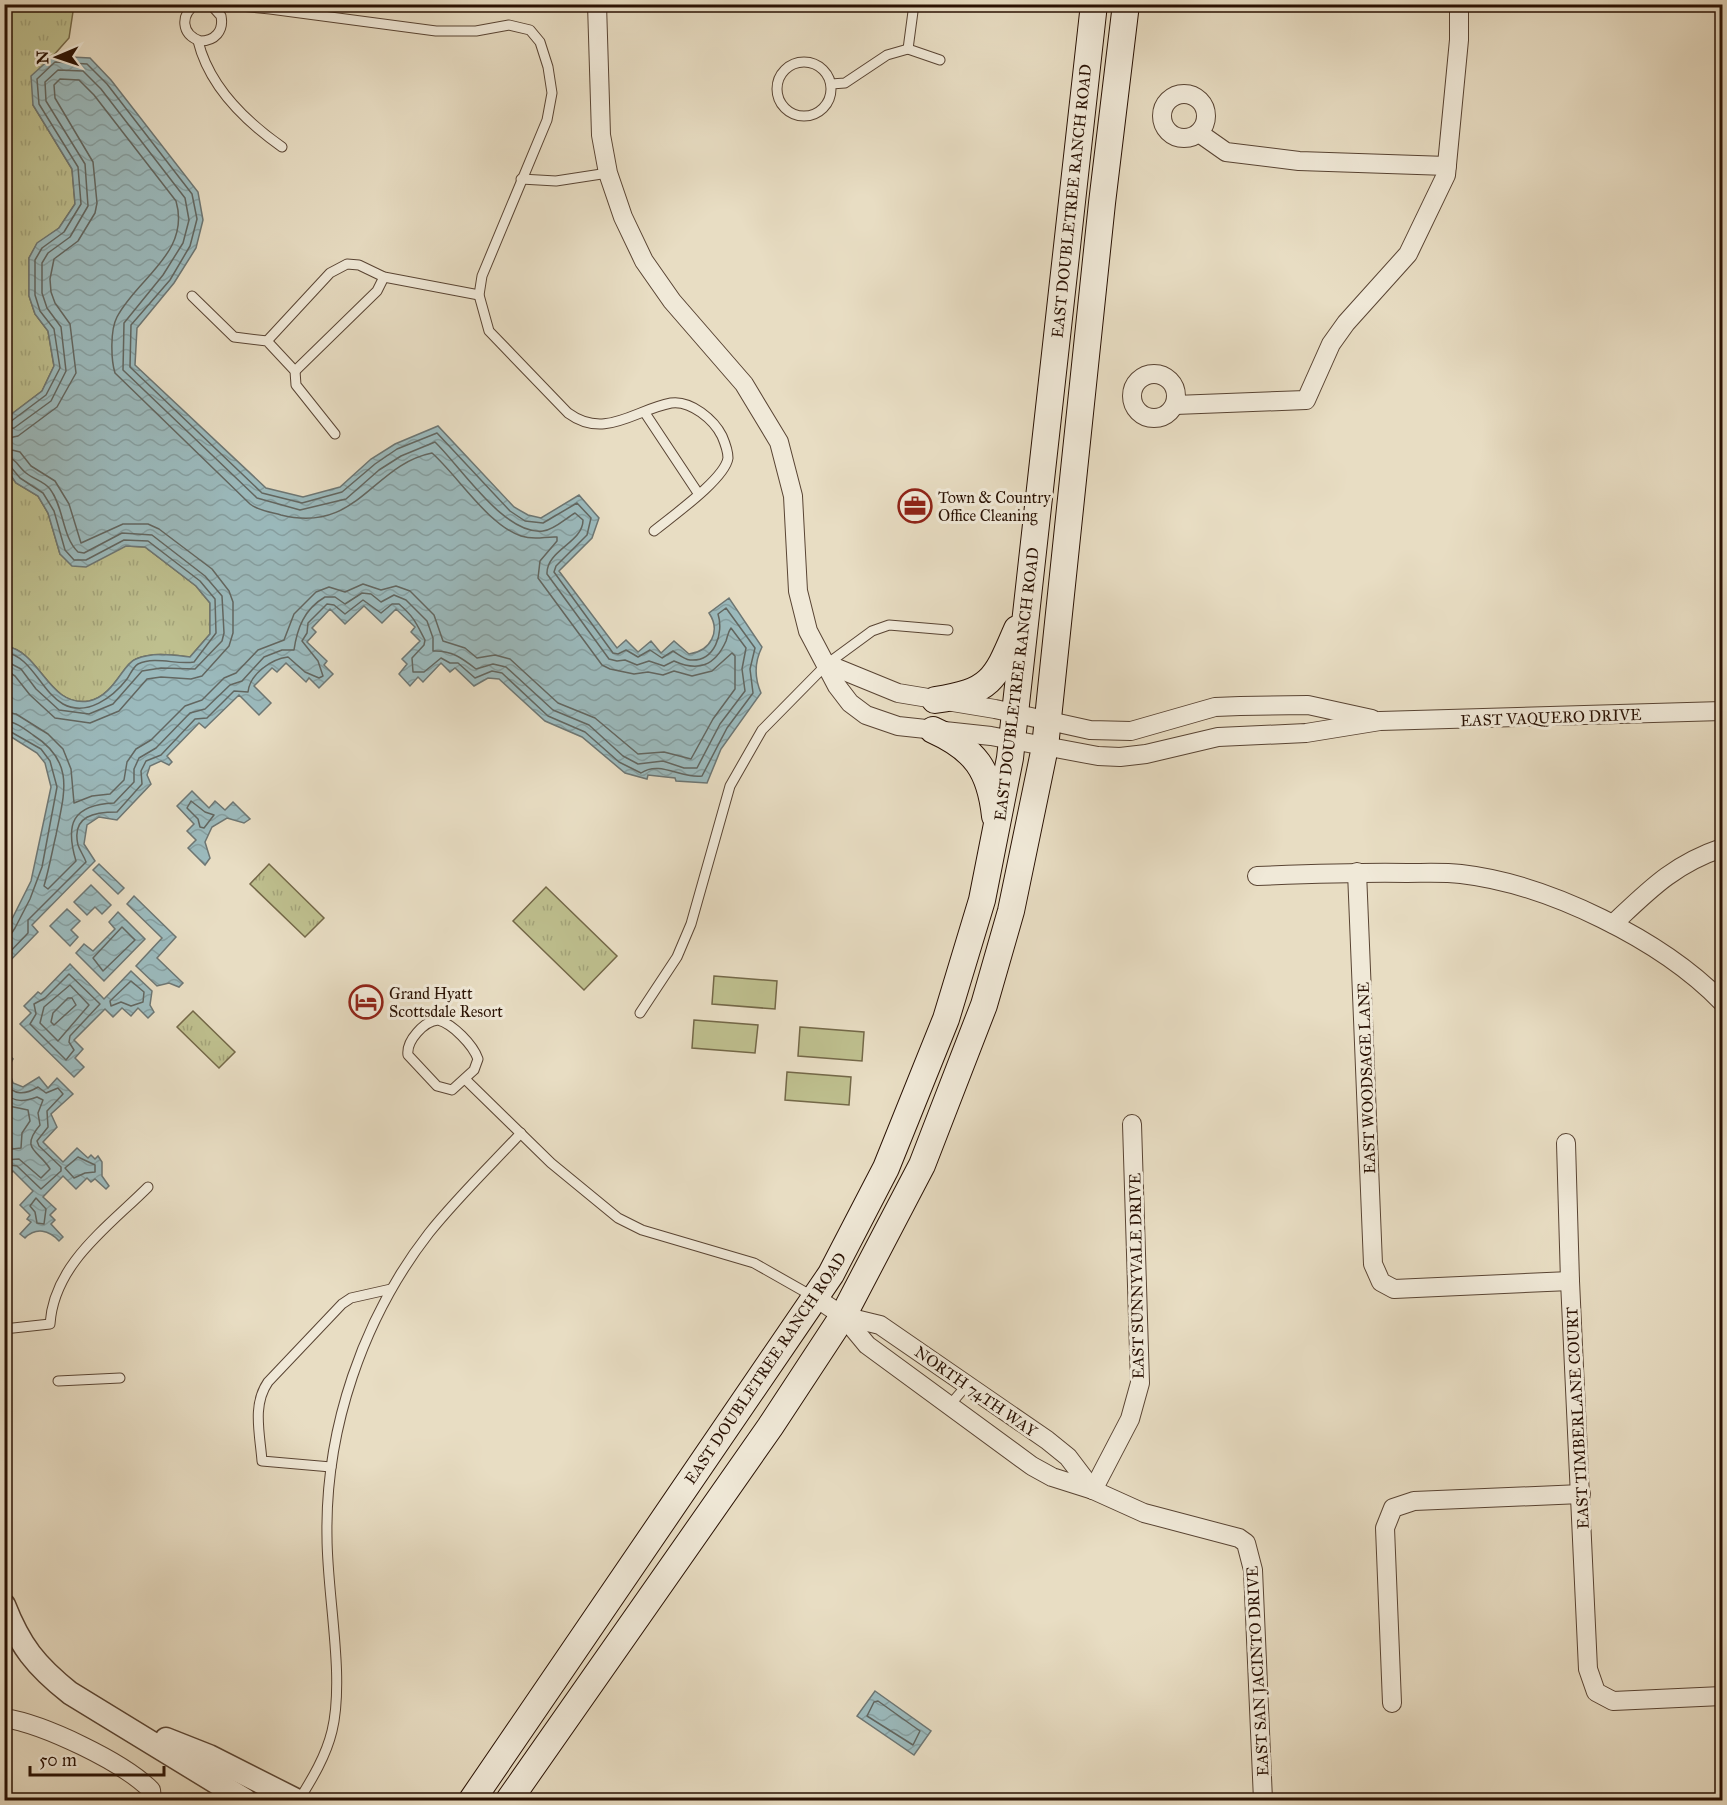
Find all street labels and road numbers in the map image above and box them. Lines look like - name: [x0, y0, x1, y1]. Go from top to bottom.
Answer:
- street label: EAST DOUBLETREE RANCH ROAD: [1048, 63, 1095, 339]
- street label: EAST DOUBLETREE RANCH ROAD: [990, 546, 1043, 822]
- street label: EAST VAQUERO DRIVE: [1460, 705, 1642, 730]
- street label: EAST WOODSAGE LANE: [1354, 982, 1379, 1174]
- street label: EAST SUNNYVALE DRIVE: [1125, 1173, 1148, 1379]
- street label: EAST DOUBLETREE RANCH ROAD: [681, 1249, 850, 1488]
- street label: EAST TIMBERLANE COURT: [1562, 1306, 1593, 1530]
- street label: NORTH 74TH WAY: [911, 1342, 1041, 1441]
- street label: EAST SAN JACINTO DRIVE: [1242, 1565, 1273, 1777]

